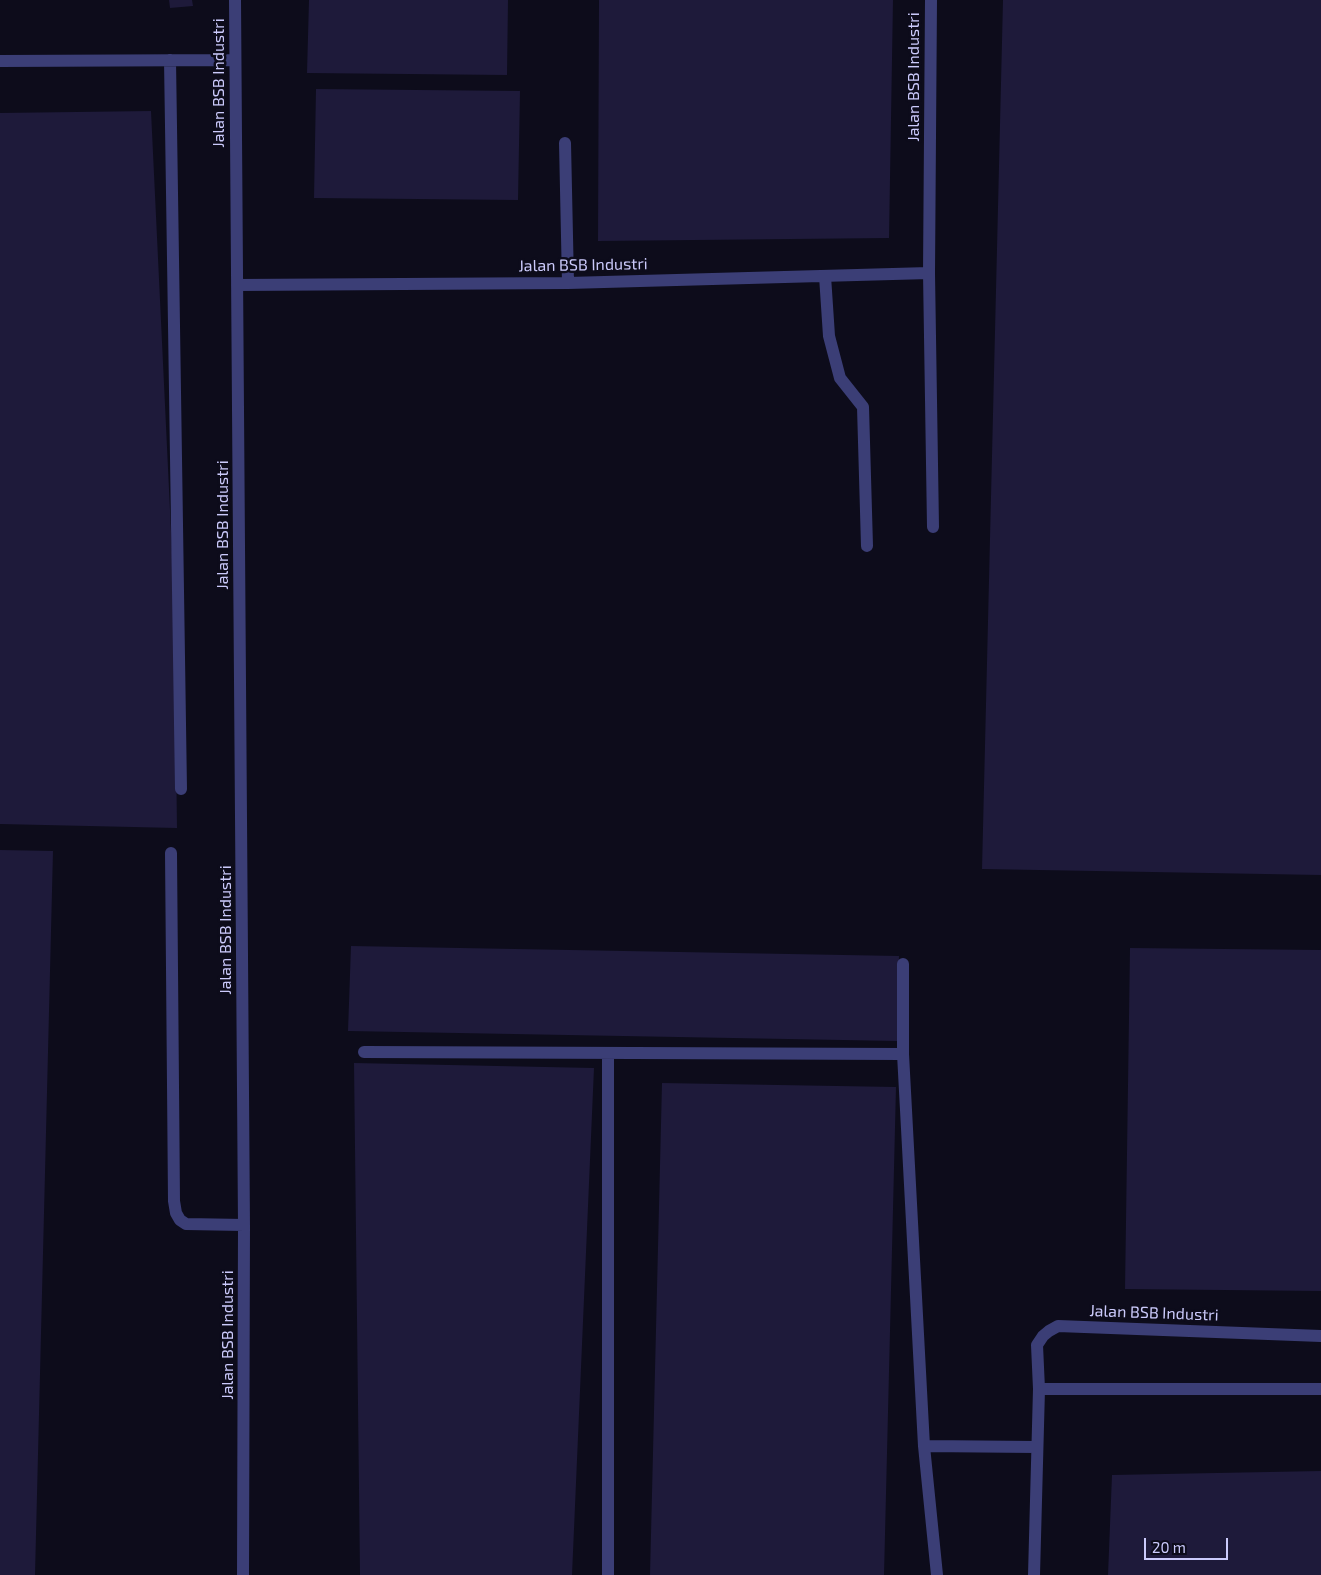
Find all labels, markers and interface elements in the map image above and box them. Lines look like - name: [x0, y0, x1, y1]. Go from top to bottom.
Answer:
- street label: Jalan BSB Industri: [904, 12, 924, 142]
- street label: Jalan BSB Industri: [209, 18, 229, 148]
- street label: Jalan BSB Industri: [518, 254, 648, 276]
- street label: Jalan BSB Industri: [213, 460, 233, 590]
- street label: Jalan BSB Industri: [216, 865, 236, 995]
- street label: Jalan BSB Industri: [218, 1270, 238, 1400]
- street label: Jalan BSB Industri: [1089, 1301, 1219, 1325]
- scale bar: [1146, 1528, 1230, 1560]
- text: 20 m: [1152, 1538, 1186, 1556]

